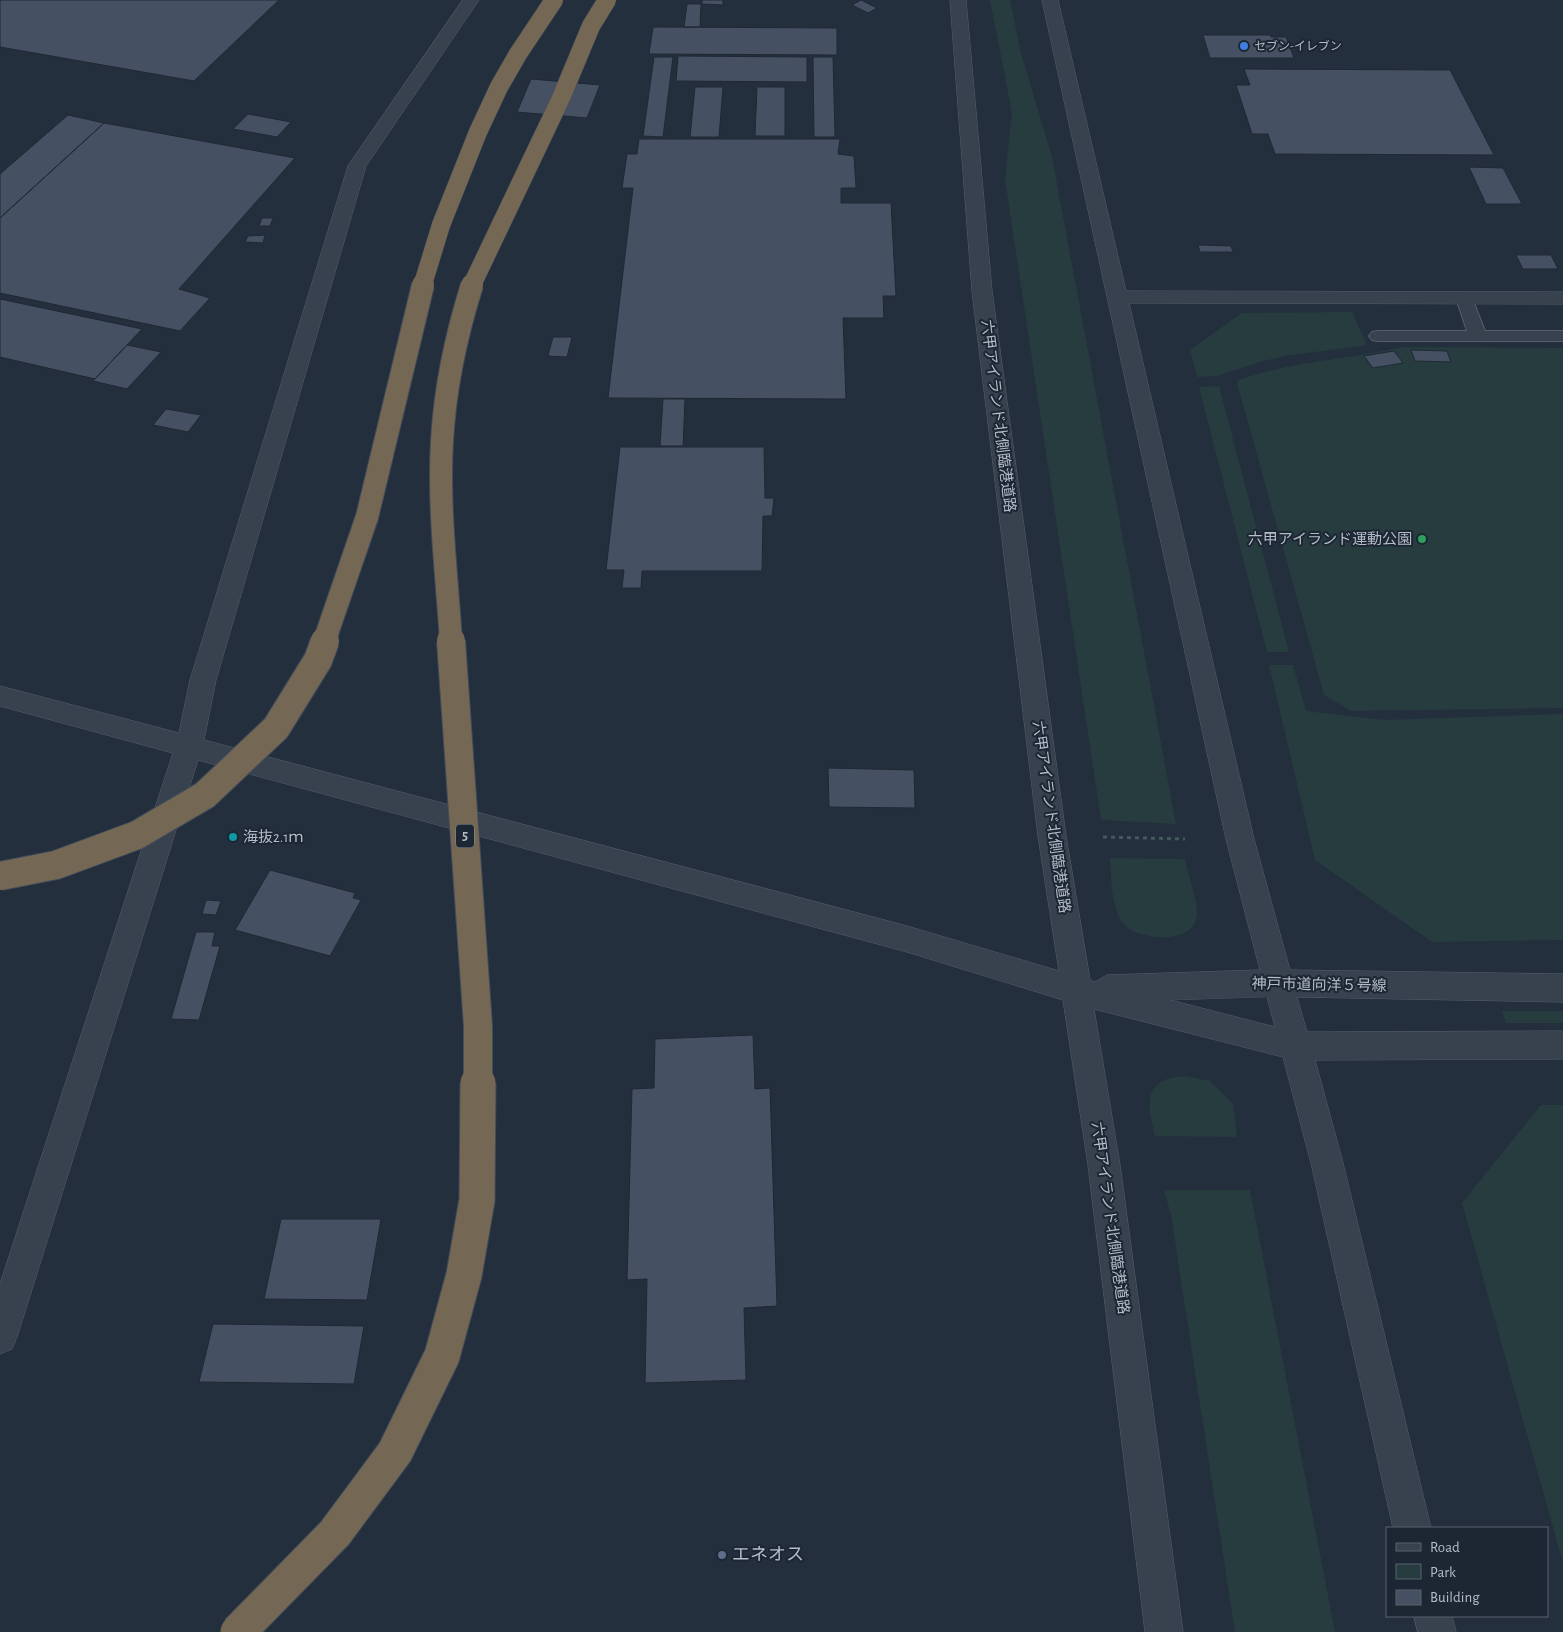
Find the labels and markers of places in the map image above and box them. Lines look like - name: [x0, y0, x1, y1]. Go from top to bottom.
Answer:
- place label: セブン-イレブン: [1254, 39, 1342, 52]
- marker: セブン-イレブン: [1238, 40, 1250, 52]
- place label: 六甲アイランド運動公園: [1248, 531, 1412, 547]
- marker: 六甲アイランド運動公園: [1416, 533, 1428, 545]
- place label: 海抜2.1ｍ: [243, 829, 303, 845]
- marker: 海抜2.1ｍ: [227, 831, 239, 843]
- place label: エネオス: [732, 1546, 804, 1564]
- marker: エネオス: [716, 1549, 728, 1561]

